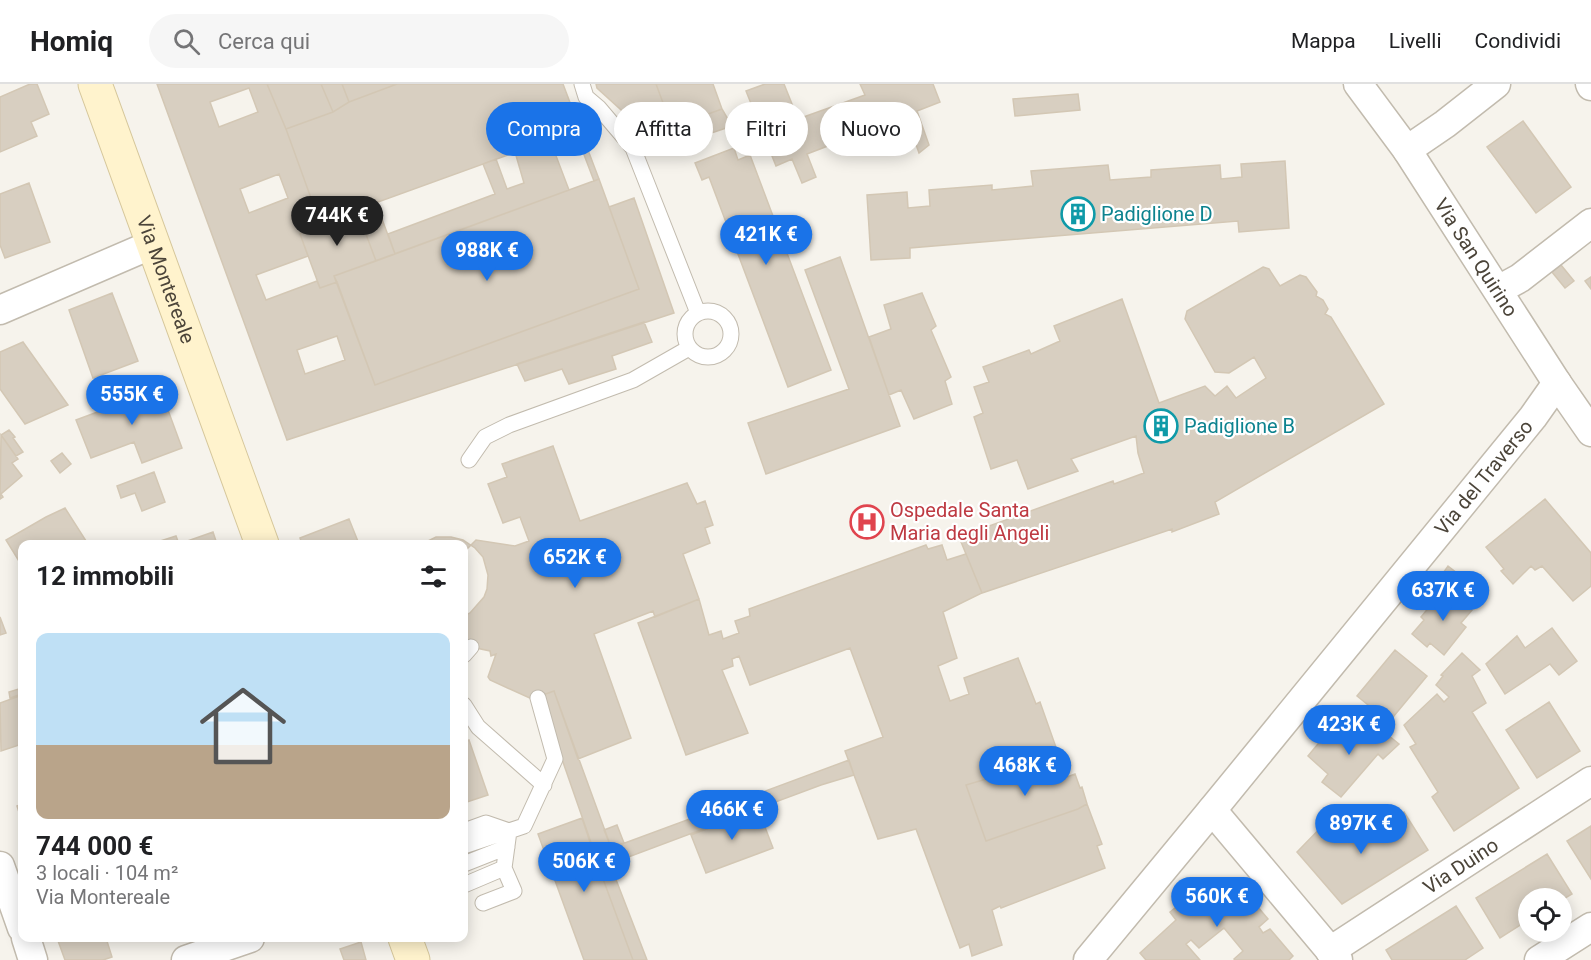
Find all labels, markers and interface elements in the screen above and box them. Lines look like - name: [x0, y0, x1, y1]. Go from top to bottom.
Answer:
- search box: [149, 14, 569, 68]
- text: Homiq: [30, 25, 113, 58]
- icon: search: [170, 25, 203, 58]
- text: Cerca qui: [218, 29, 310, 54]
- text: Mappa: [1291, 29, 1356, 53]
- text: Livelli: [1389, 29, 1442, 53]
- text: Condividi: [1475, 29, 1561, 53]
- chip: Compra: [486, 102, 602, 156]
- chip: Affitta: [614, 102, 713, 156]
- chip: Filtri: [725, 102, 808, 156]
- chip: Nuovo: [820, 102, 922, 156]
- street label: Via San Quirino: [1429, 194, 1523, 321]
- pin: 744K €: [288, 196, 386, 247]
- building icon: Padiglione D: [1060, 196, 1096, 232]
- place label: Padiglione D: [1101, 202, 1213, 226]
- text: 744K €: [305, 203, 369, 227]
- street label: Via Montereale: [132, 212, 200, 347]
- pin: 421K €: [717, 215, 815, 266]
- text: 421K €: [734, 222, 798, 246]
- pin: 988K €: [438, 231, 536, 282]
- text: 988K €: [455, 238, 519, 262]
- pin: 555K €: [83, 375, 181, 426]
- text: 555K €: [100, 382, 164, 406]
- building icon: Padiglione B: [1143, 408, 1179, 444]
- place label: Padiglione B: [1184, 414, 1295, 438]
- street label: Via del Traverso: [1429, 415, 1538, 540]
- place label: Ospedale Santa Maria degli Angeli: [890, 498, 1049, 545]
- hospital icon: Ospedale Santa Maria degli Angeli: [849, 504, 885, 540]
- pin: 652K €: [526, 538, 624, 589]
- text: 652K €: [543, 545, 607, 569]
- icon: filters: [417, 560, 450, 593]
- text: 12 immobili: [36, 561, 174, 591]
- pin: 637K €: [1394, 571, 1492, 622]
- text: 637K €: [1411, 578, 1475, 602]
- icon: home: [189, 672, 297, 780]
- pin: 423K €: [1300, 705, 1398, 756]
- text: 423K €: [1317, 712, 1381, 736]
- pin: 468K €: [976, 746, 1074, 797]
- text: 468K €: [993, 753, 1057, 777]
- pin: 466K €: [683, 790, 781, 841]
- text: 466K €: [700, 797, 764, 821]
- pin: 897K €: [1312, 804, 1410, 855]
- text: 897K €: [1329, 811, 1393, 835]
- text: 744 000 €: [36, 831, 153, 861]
- street label: Via Duino: [1419, 833, 1503, 899]
- pin: 506K €: [535, 842, 633, 893]
- text: 506K €: [552, 849, 616, 873]
- text: 3 locali · 104 m²: [36, 861, 178, 885]
- pin: 560K €: [1168, 877, 1266, 928]
- text: 560K €: [1185, 884, 1249, 908]
- text: Via Montereale: [36, 885, 170, 909]
- map controls: [1518, 888, 1572, 942]
- button: locate: [1518, 888, 1572, 942]

